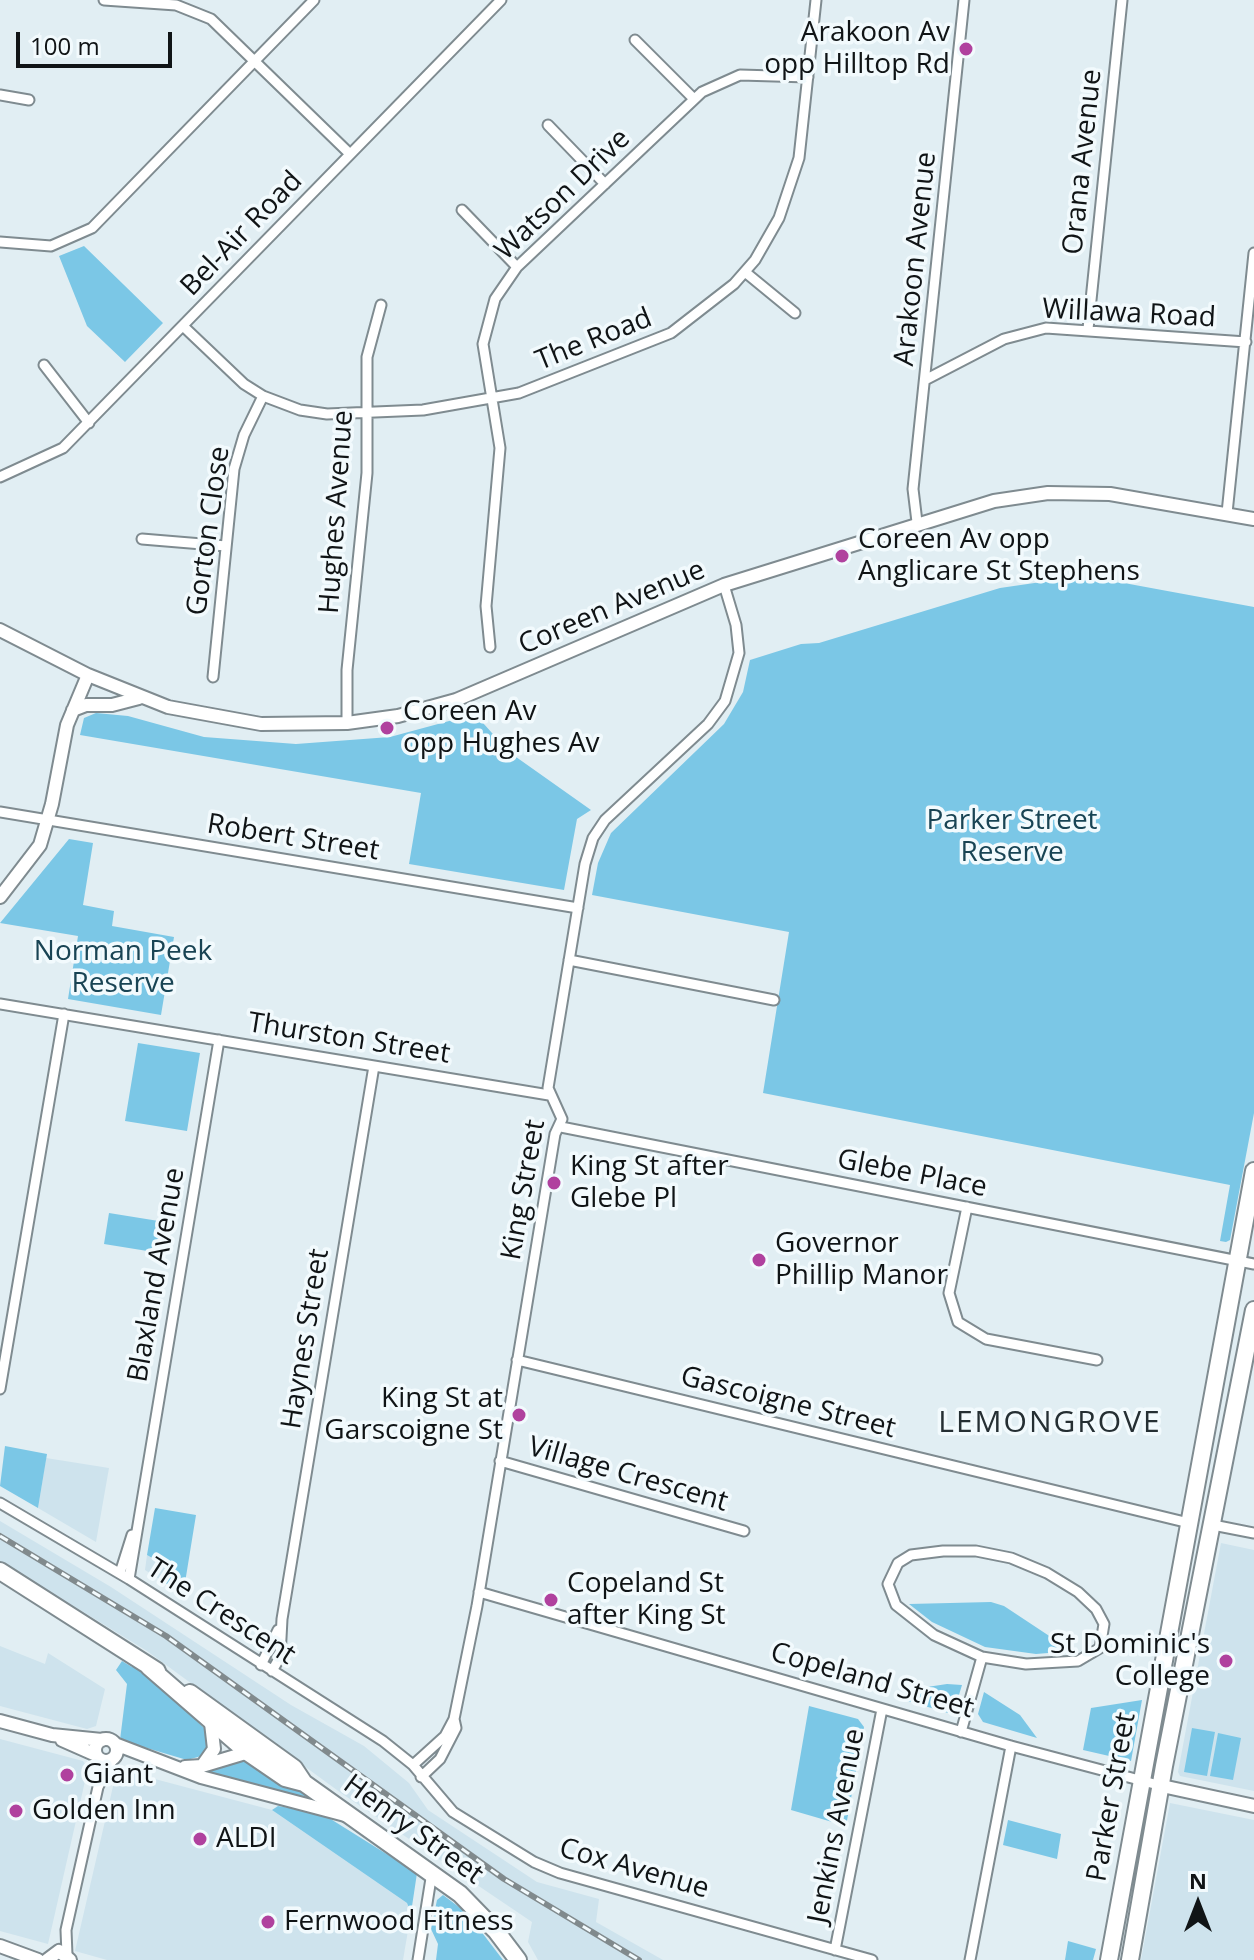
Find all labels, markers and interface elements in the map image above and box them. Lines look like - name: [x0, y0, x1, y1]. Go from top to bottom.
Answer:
- scale bar: [20, 16, 176, 66]
- place label: Arakoon Av opp Hilltop Rd: [764, 16, 950, 82]
- text: 100 m: [30, 29, 100, 62]
- marker: Arakoon Av opp Hilltop Rd: [957, 40, 975, 58]
- street label: Orana Avenue: [1057, 68, 1109, 256]
- street label: Watson Drive: [489, 122, 637, 268]
- street label: Arakoon Avenue: [888, 150, 944, 368]
- street label: Bel-Air Road: [174, 165, 310, 303]
- street label: Willawa Road: [1041, 293, 1217, 335]
- street label: The Road: [531, 301, 657, 379]
- street label: Hughes Avenue: [313, 409, 361, 615]
- street label: Gorton Close: [180, 444, 238, 618]
- place label: Coreen Av opp Anglicare St Stephens: [858, 523, 1140, 589]
- marker: Coreen Av opp Anglicare St Stephens: [833, 547, 851, 565]
- street label: Coreen Avenue: [514, 554, 710, 662]
- place label: Coreen Av opp Hughes Av: [403, 695, 600, 761]
- marker: Coreen Av opp Hughes Av: [378, 719, 396, 737]
- park label: Parker Street Reserve: [926, 804, 1098, 870]
- street label: Robert Street: [205, 808, 381, 868]
- park label: Norman Peek Reserve: [34, 935, 212, 1001]
- street label: Thurston Street: [246, 1006, 452, 1072]
- street label: King Street: [495, 1117, 553, 1263]
- street label: Glebe Place: [834, 1143, 990, 1205]
- place label: King St after Glebe Pl: [570, 1150, 729, 1216]
- street label: Blaxland Avenue: [122, 1165, 192, 1385]
- marker: King St after Glebe Pl: [545, 1174, 563, 1192]
- place label: Governor Phillip Manor: [775, 1227, 948, 1293]
- street label: Haynes Street: [275, 1247, 337, 1431]
- marker: Governor Phillip Manor: [750, 1251, 768, 1269]
- street label: Gascoigne Street: [677, 1360, 899, 1446]
- place label: King St at Garscoigne St: [324, 1382, 503, 1448]
- district label: LEMONGROVE: [938, 1405, 1162, 1441]
- marker: King St at Garscoigne St: [510, 1406, 528, 1424]
- street label: Village Crescent: [524, 1430, 732, 1520]
- street label: The Crescent: [141, 1552, 301, 1672]
- place label: Copeland St after King St: [567, 1567, 726, 1633]
- marker: Copeland St after King St: [542, 1591, 560, 1609]
- place label: St Dominic's College: [1050, 1628, 1210, 1694]
- street label: Copeland Street: [767, 1636, 977, 1726]
- marker: St Dominic's College: [1217, 1652, 1235, 1670]
- street label: Parker Street: [1081, 1710, 1143, 1884]
- street label: Jenkins Avenue: [802, 1726, 872, 1926]
- place label: Giant: [83, 1758, 153, 1792]
- marker: Giant: [58, 1766, 76, 1784]
- street label: Henry Street: [337, 1768, 489, 1892]
- place label: Golden Inn: [32, 1794, 176, 1828]
- marker: Golden Inn: [7, 1802, 25, 1820]
- place label: ALDI: [216, 1822, 276, 1856]
- marker: ALDI: [191, 1830, 209, 1848]
- street label: Cox Avenue: [555, 1832, 713, 1906]
- north arrow: [1158, 1864, 1238, 1944]
- text: N: [1189, 1865, 1207, 1895]
- place label: Fernwood Fitness: [284, 1905, 514, 1939]
- marker: Fernwood Fitness: [259, 1913, 277, 1931]

